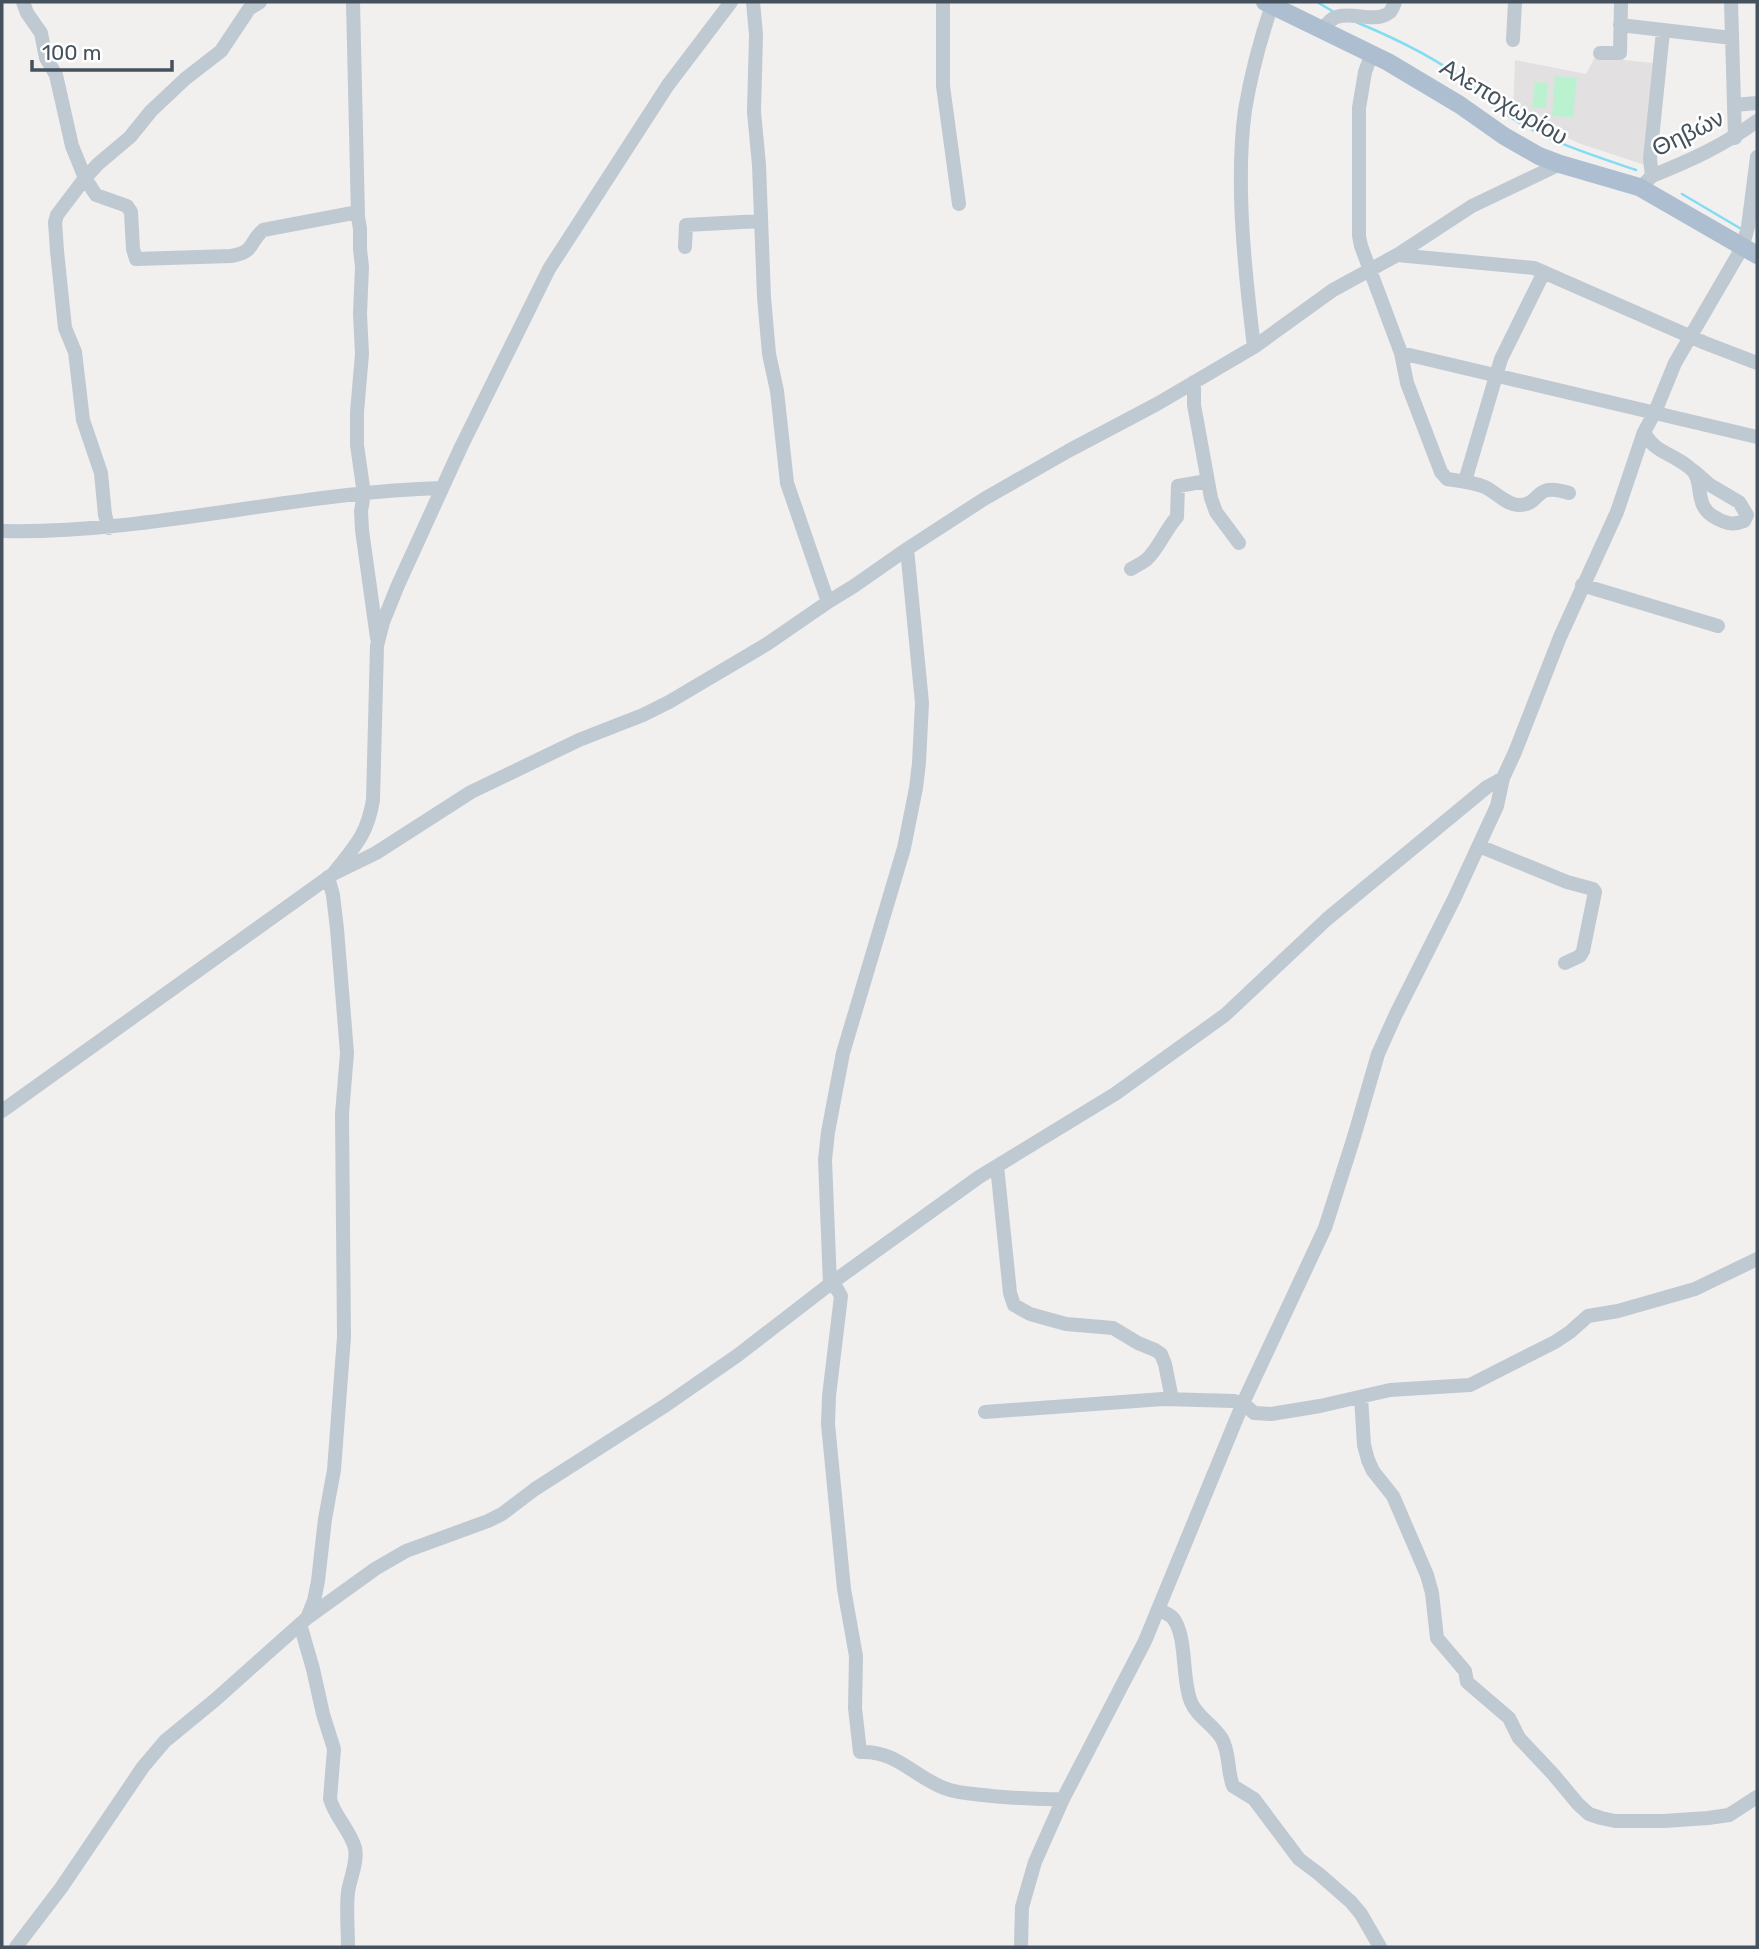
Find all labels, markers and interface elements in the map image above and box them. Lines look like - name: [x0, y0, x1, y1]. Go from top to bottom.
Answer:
- scale bar: [32, 28, 172, 72]
- text: 100 m: [42, 40, 101, 65]
- street label: Αλεποχωρίου: [1435, 53, 1573, 151]
- street label: Θηβών: [1647, 104, 1729, 162]

